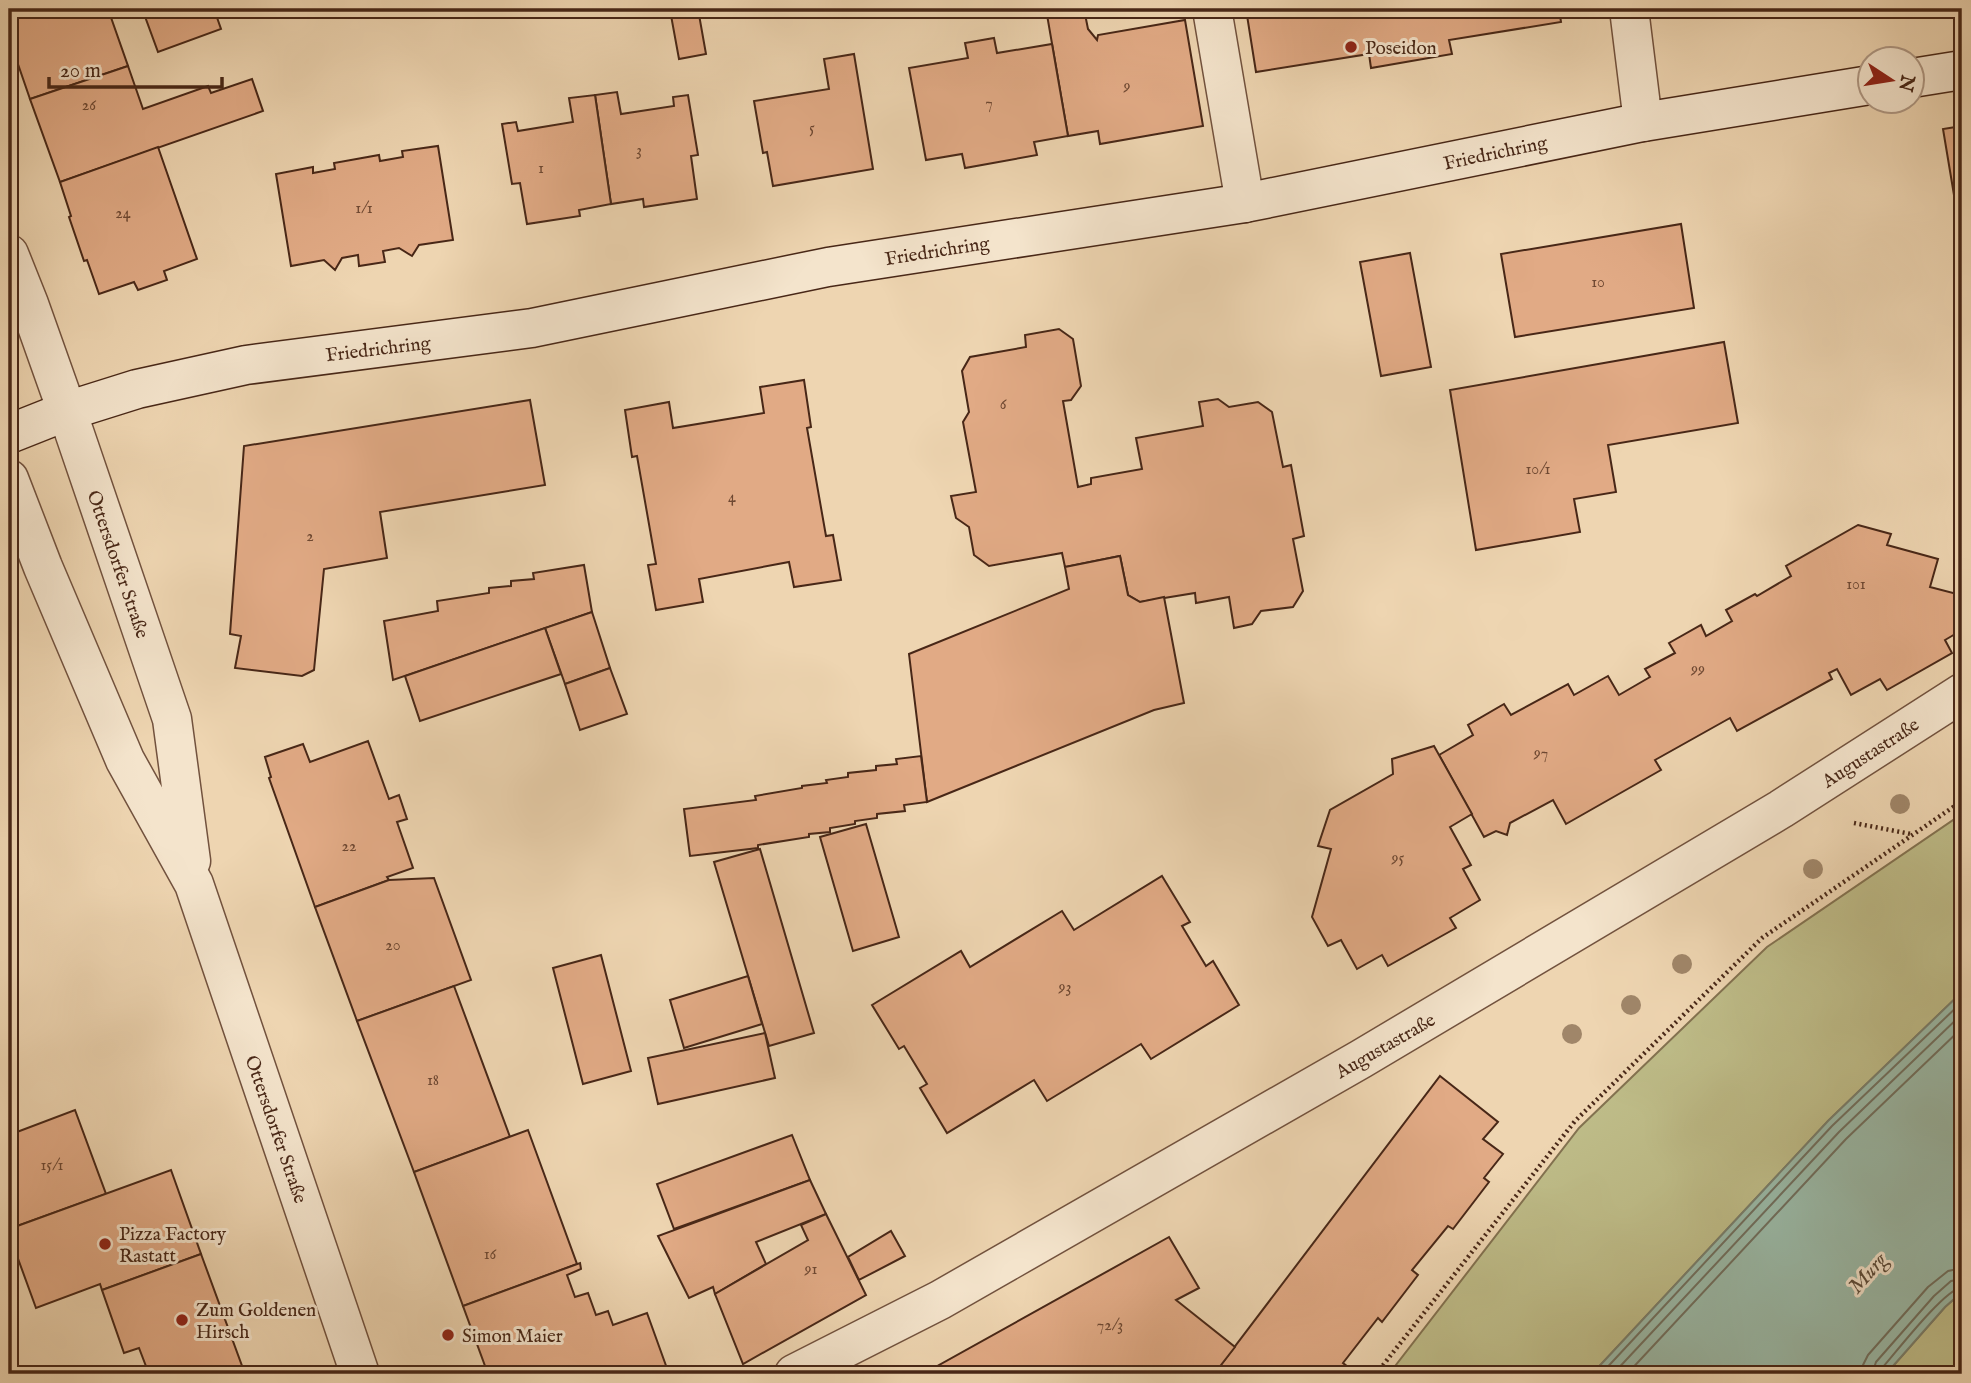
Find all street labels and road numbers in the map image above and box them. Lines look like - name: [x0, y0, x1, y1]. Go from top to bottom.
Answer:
- street label: Friedrichring: [1441, 131, 1550, 177]
- street label: Friedrichring: [883, 232, 992, 272]
- street label: Friedrichring: [324, 332, 433, 368]
- street label: Ottersdorfer Straße: [81, 487, 154, 642]
- street label: Augustastraße: [1817, 713, 1924, 795]
- street label: Augustastraße: [1331, 1008, 1440, 1085]
- street label: Ottersdorfer Straße: [239, 1052, 312, 1207]

